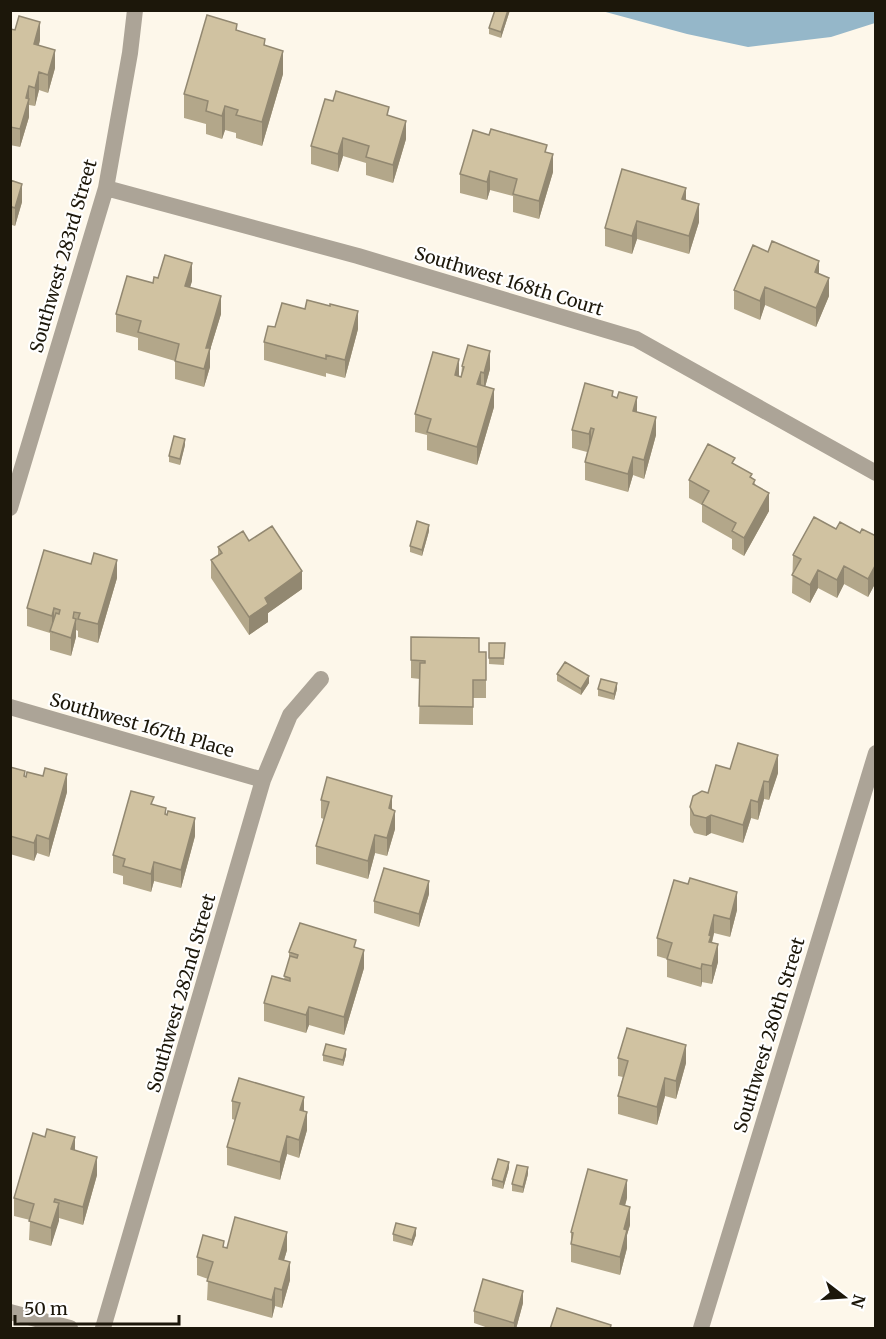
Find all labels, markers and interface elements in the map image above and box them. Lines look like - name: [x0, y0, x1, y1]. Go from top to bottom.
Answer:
- street label: Southwest 283rd Street: [24, 157, 102, 355]
- street label: Southwest 168th Court: [412, 241, 606, 321]
- street label: Southwest 167th Place: [47, 688, 237, 762]
- street label: Southwest 282nd Street: [142, 891, 220, 1095]
- street label: Southwest 280th Street: [728, 935, 810, 1135]
- north arrow: [814, 1267, 874, 1327]
- scale bar: [15, 1288, 178, 1326]
- text: N: [847, 1292, 870, 1311]
- text: 50 m: [24, 1297, 68, 1320]

